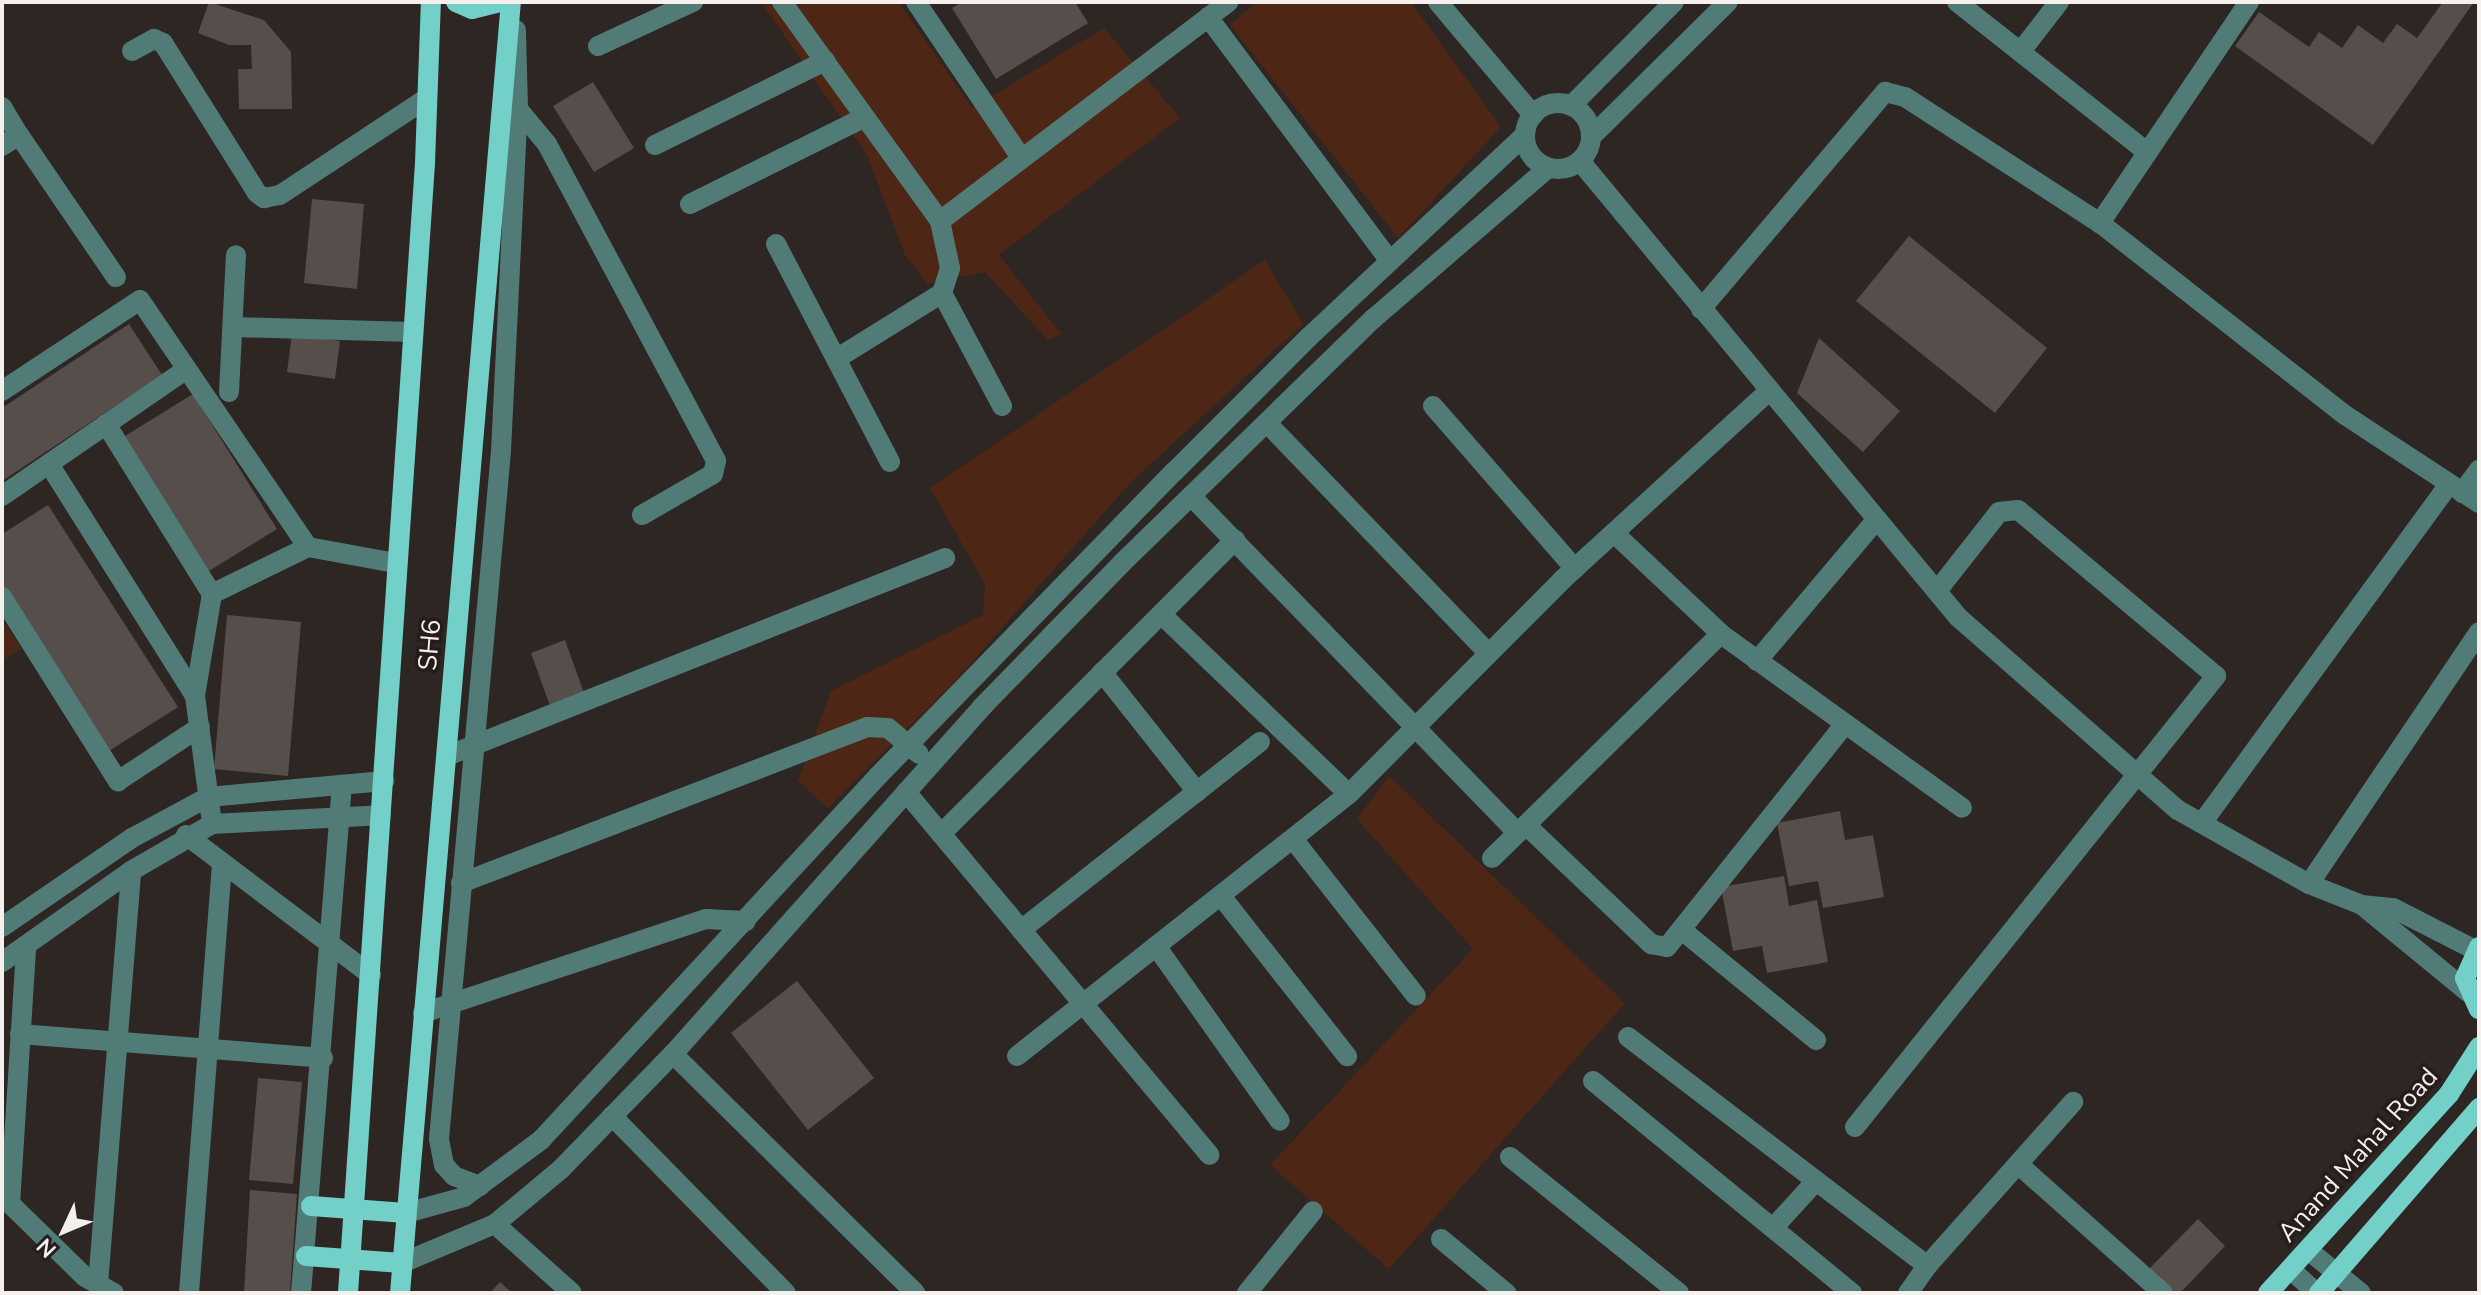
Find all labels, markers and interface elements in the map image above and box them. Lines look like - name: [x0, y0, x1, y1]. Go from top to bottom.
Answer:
- street label: SH6: [412, 618, 448, 672]
- street label: Anand Mahal Road: [2272, 1062, 2444, 1248]
- north arrow: [24, 1191, 104, 1271]
- text: N: [30, 1231, 63, 1264]

